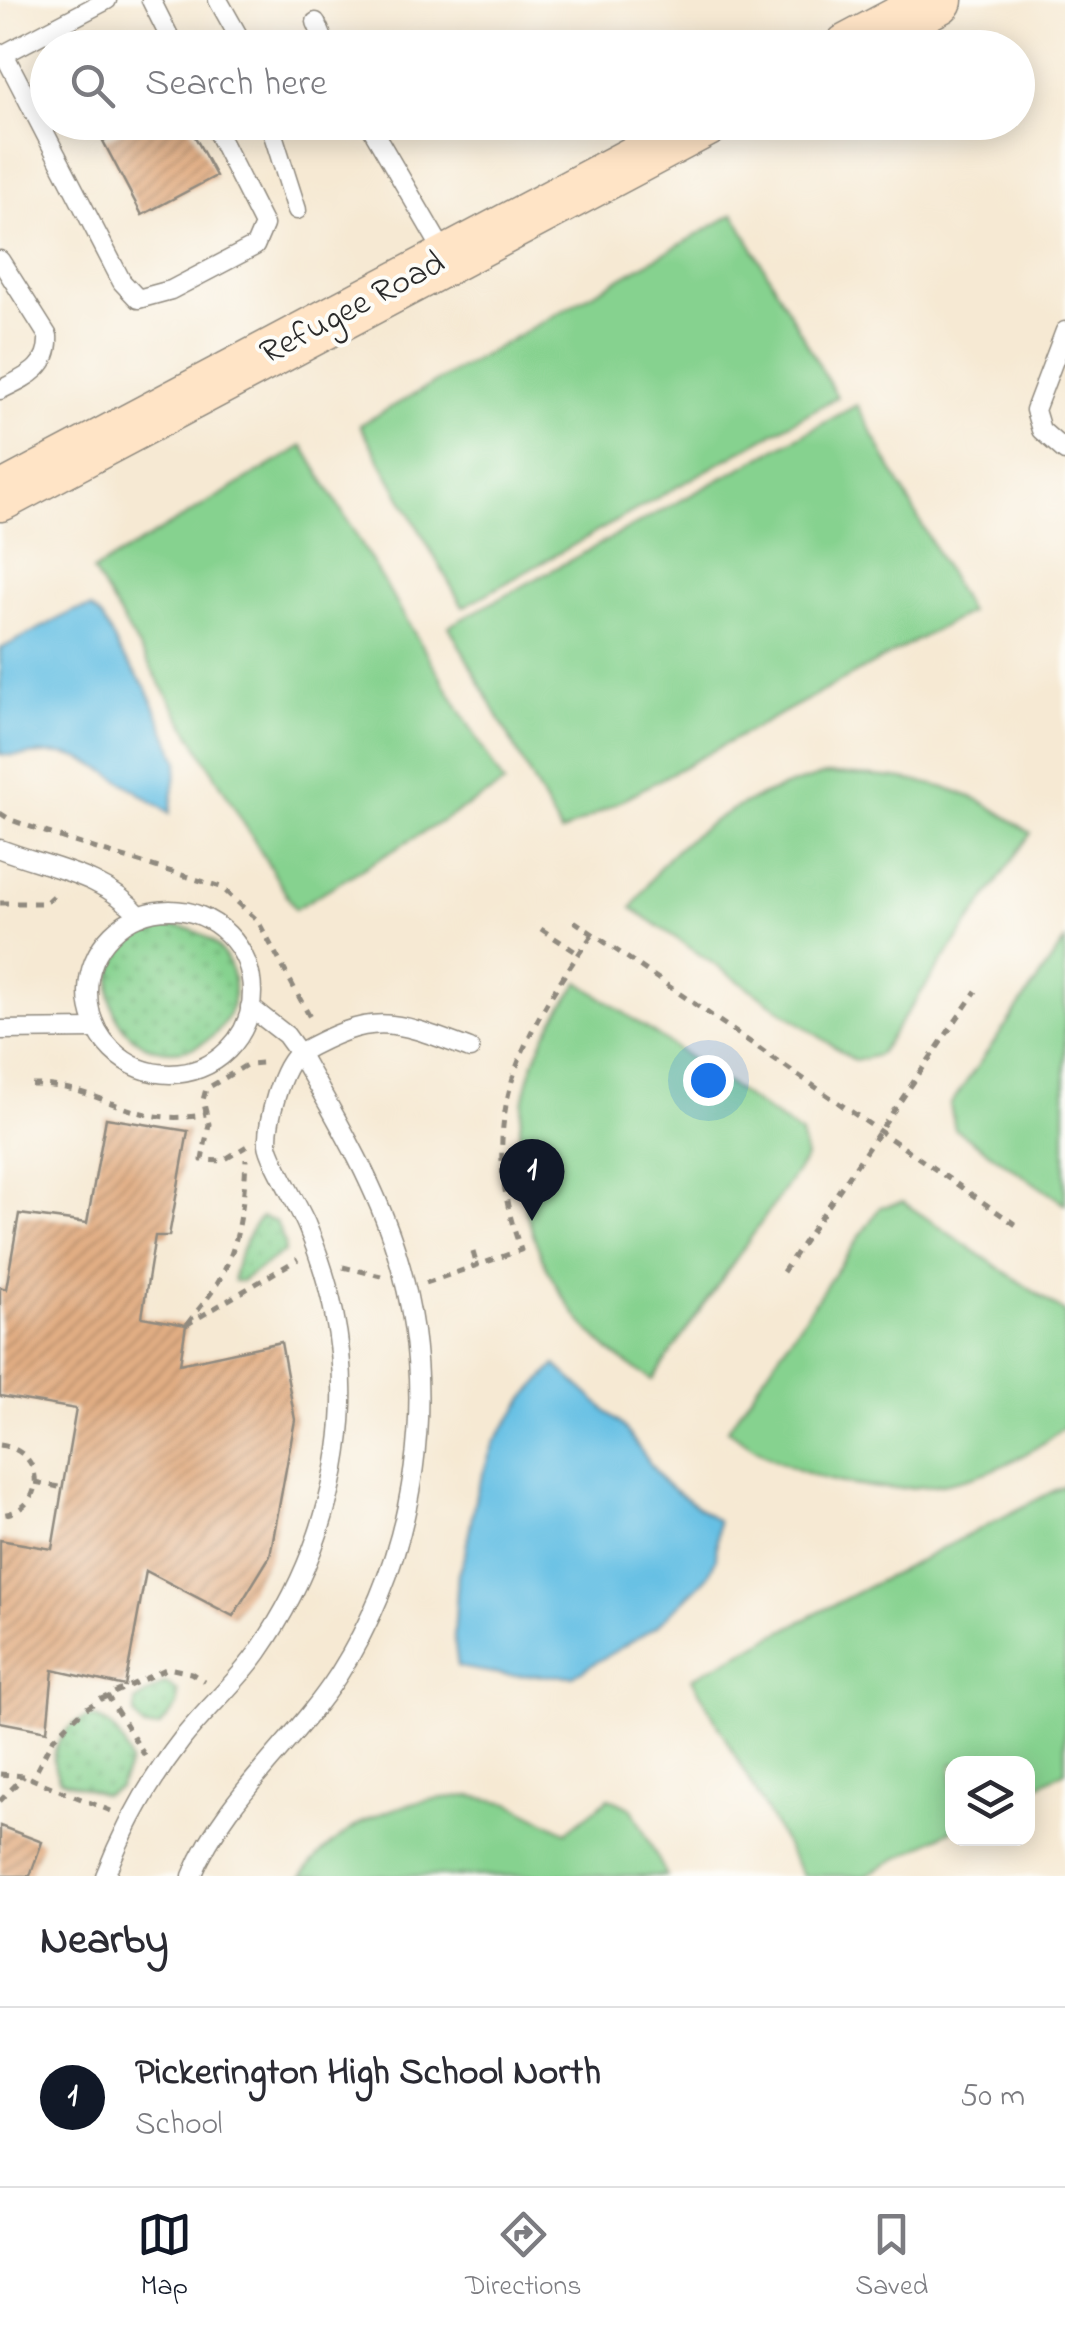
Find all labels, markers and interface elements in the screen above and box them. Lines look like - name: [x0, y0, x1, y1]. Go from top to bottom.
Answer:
- search box: [30, 30, 1035, 140]
- text: Search here: [145, 57, 327, 113]
- icon: search: [65, 58, 120, 113]
- street label: Refugee Road: [251, 239, 455, 379]
- your location: [683, 1055, 734, 1106]
- pin: 1: [500, 1138, 564, 1221]
- map controls: [945, 1756, 1035, 1846]
- button: layers: [945, 1756, 1035, 1846]
- text: Nearby: [40, 1911, 168, 1972]
- text: Pickerington High School North: [135, 2046, 601, 2102]
- text: 1: [67, 2074, 78, 2121]
- text: 50 m: [960, 2074, 1025, 2121]
- text: School: [135, 2102, 223, 2149]
- tab: Map: [137, 2207, 192, 2308]
- tab: Directions: [465, 2207, 582, 2308]
- tab: Saved: [855, 2207, 928, 2308]

